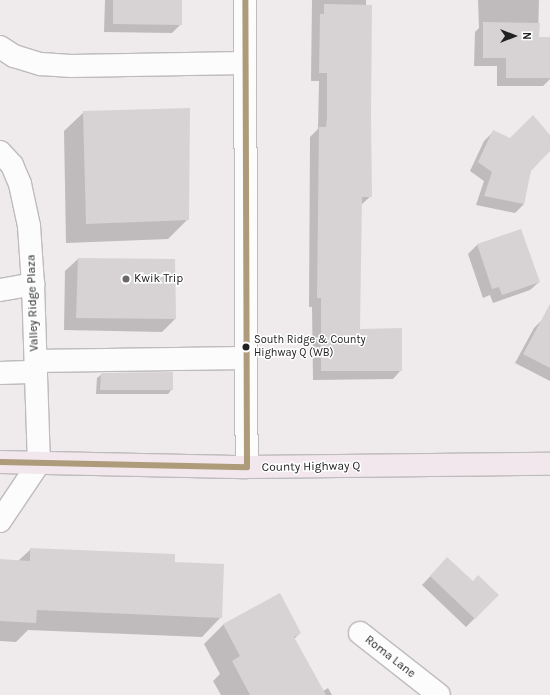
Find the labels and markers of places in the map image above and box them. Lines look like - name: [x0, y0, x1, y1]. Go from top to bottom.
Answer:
- place label: Kwik Trip: [134, 272, 183, 286]
- marker: Kwik Trip: [121, 274, 131, 284]
- place label: South Ridge & County Highway Q (WB): [254, 334, 366, 360]
- marker: South Ridge & County Highway Q (WB): [241, 342, 251, 352]

